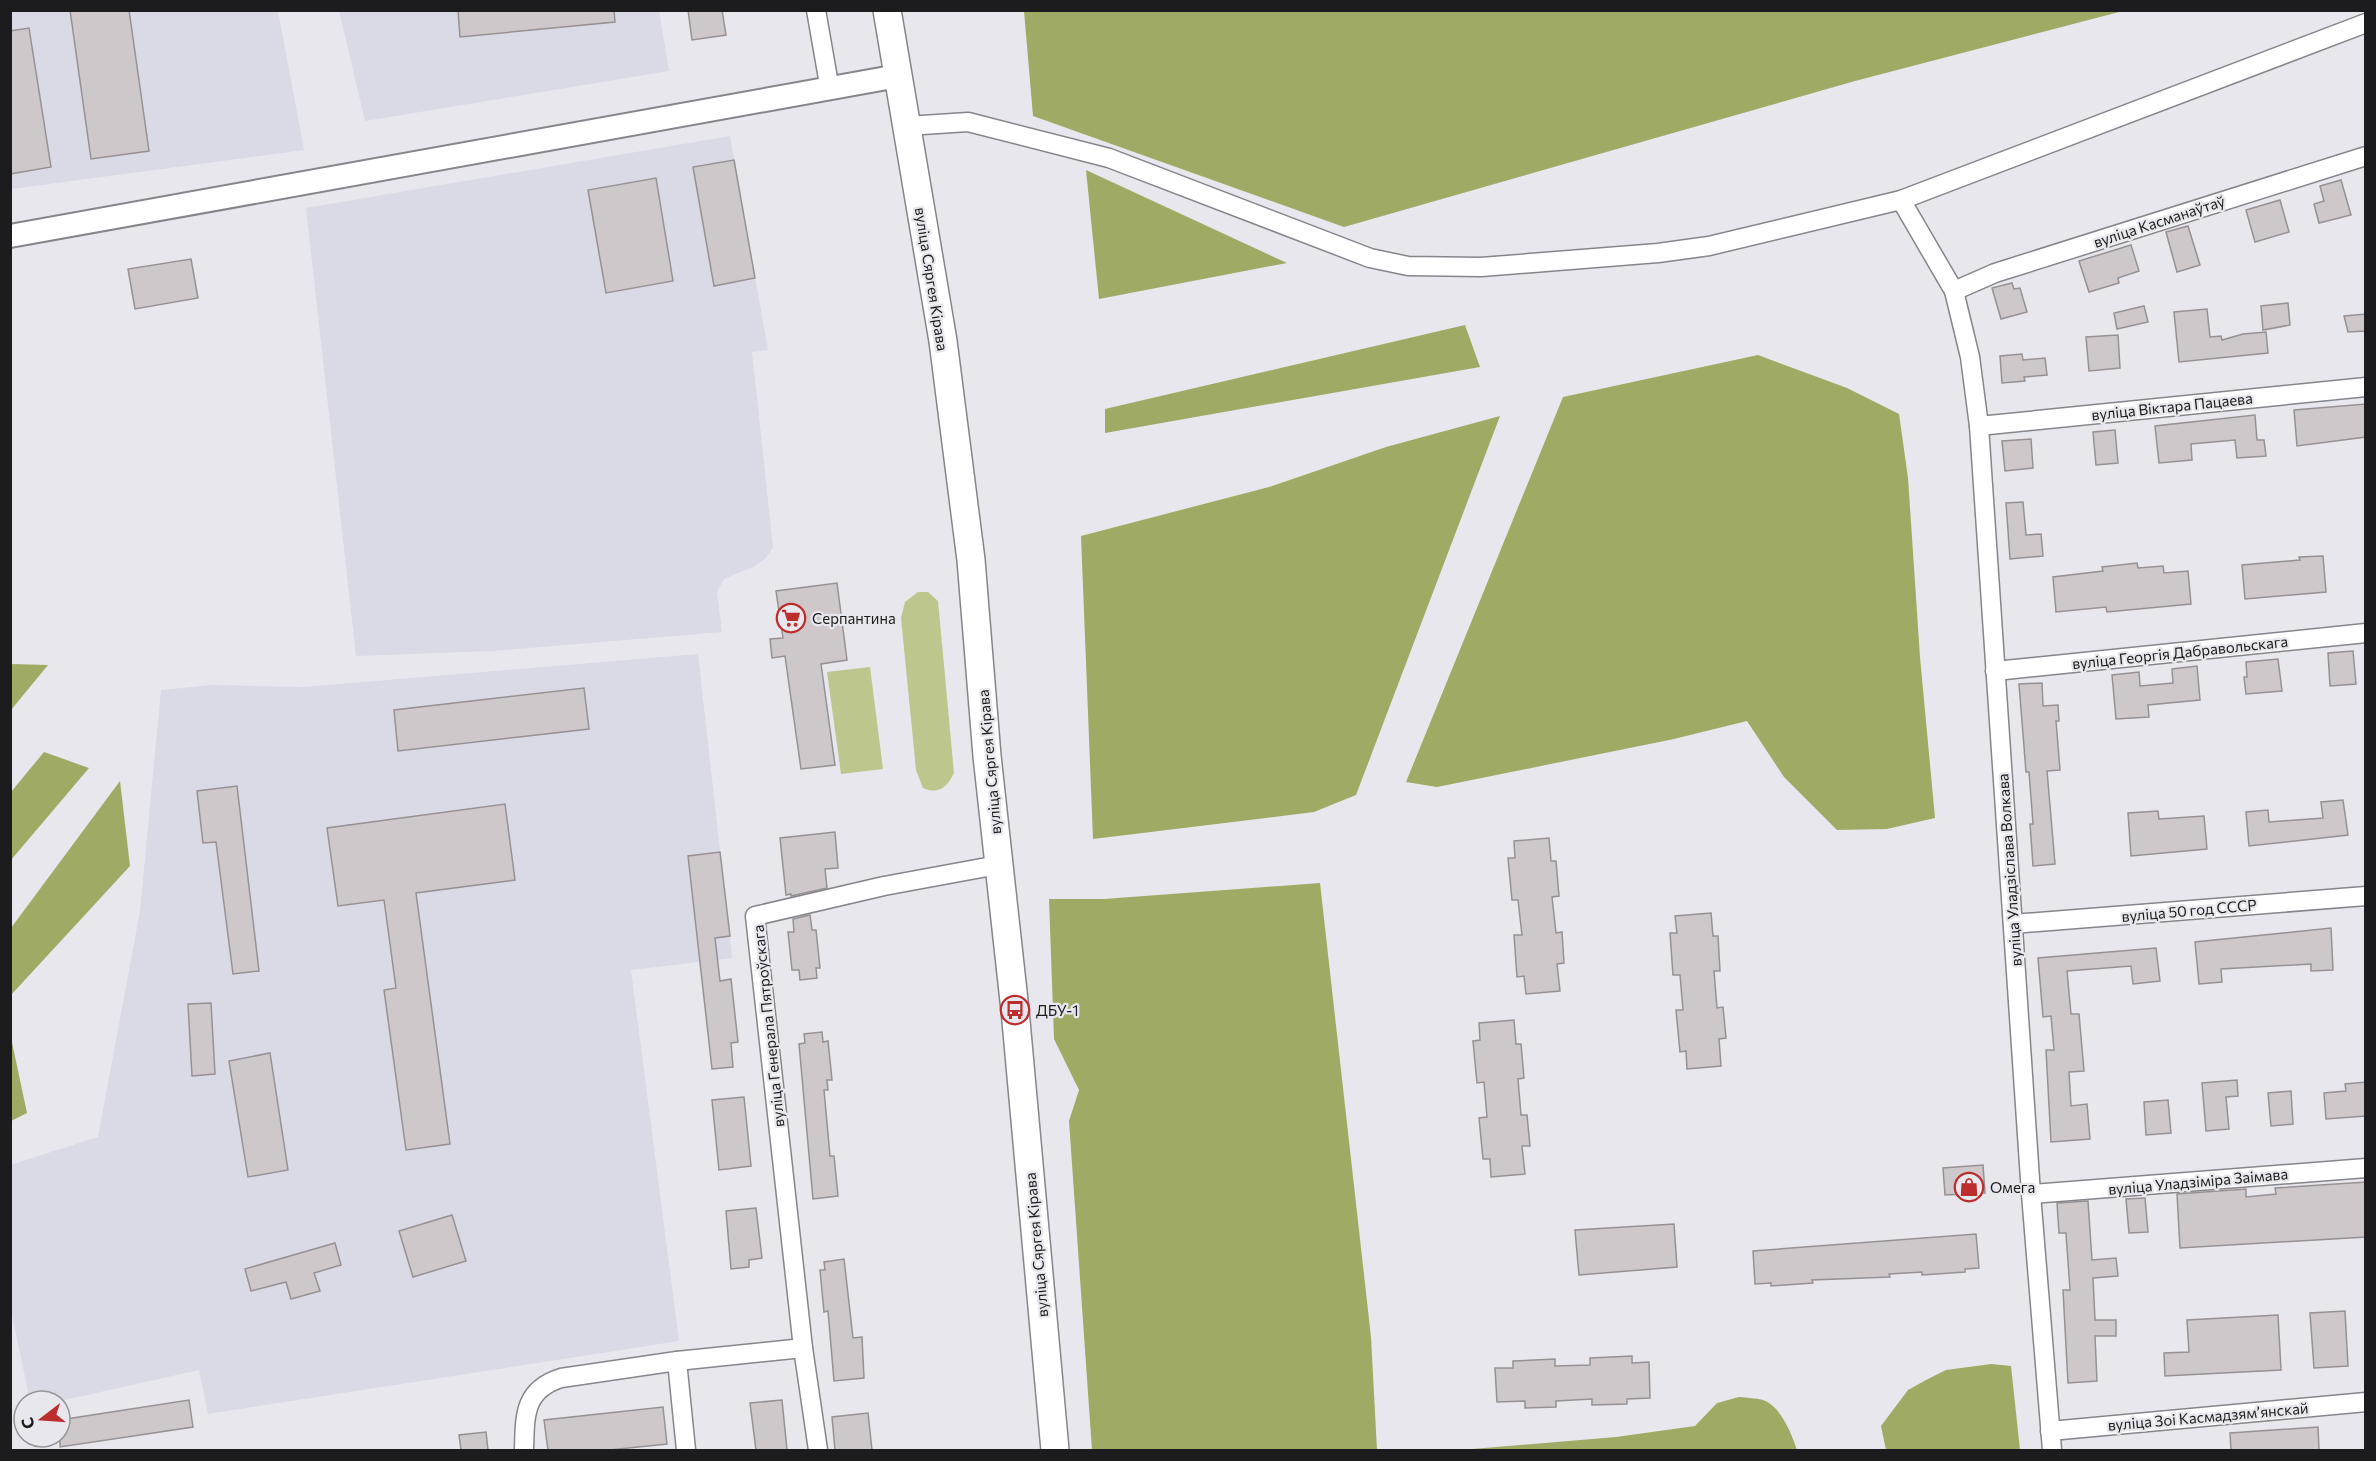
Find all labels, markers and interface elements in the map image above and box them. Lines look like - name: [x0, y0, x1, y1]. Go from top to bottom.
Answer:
- street label: вуліца Касманаўтаў: [2091, 191, 2227, 251]
- street label: вуліца Сяргея Кірава: [912, 206, 952, 352]
- street label: вуліца Віктара Пацаева: [2090, 389, 2254, 423]
- supermarket icon: Серпантина: [775, 602, 807, 634]
- place label: Серпантина: [812, 609, 896, 627]
- street label: вуліца Георгія Дабравольскага: [2071, 632, 2289, 672]
- street label: вуліца Сяргея Кірава: [974, 689, 1004, 835]
- street label: вуліца Уладзіслава Волкава: [1993, 773, 2025, 967]
- street label: вуліца 50 год СССР: [2121, 895, 2257, 925]
- street label: вуліца Генерала Пятроўскага: [748, 924, 788, 1128]
- bus stop icon: ДБУ-1: [999, 994, 1031, 1026]
- place label: ДБУ-1: [1036, 1001, 1079, 1019]
- street label: вуліца Уладзіміра Заімава: [2107, 1164, 2289, 1198]
- shop icon: Омега: [1953, 1171, 1985, 1203]
- street label: вуліца Сяргея Кірава: [1021, 1172, 1051, 1318]
- place label: Омега: [1990, 1178, 2035, 1196]
- north arrow: [12, 1389, 72, 1449]
- street label: вуліца Зоі Касмадзямʼянскай: [2107, 1398, 2309, 1434]
- text: С: [16, 1415, 38, 1432]

